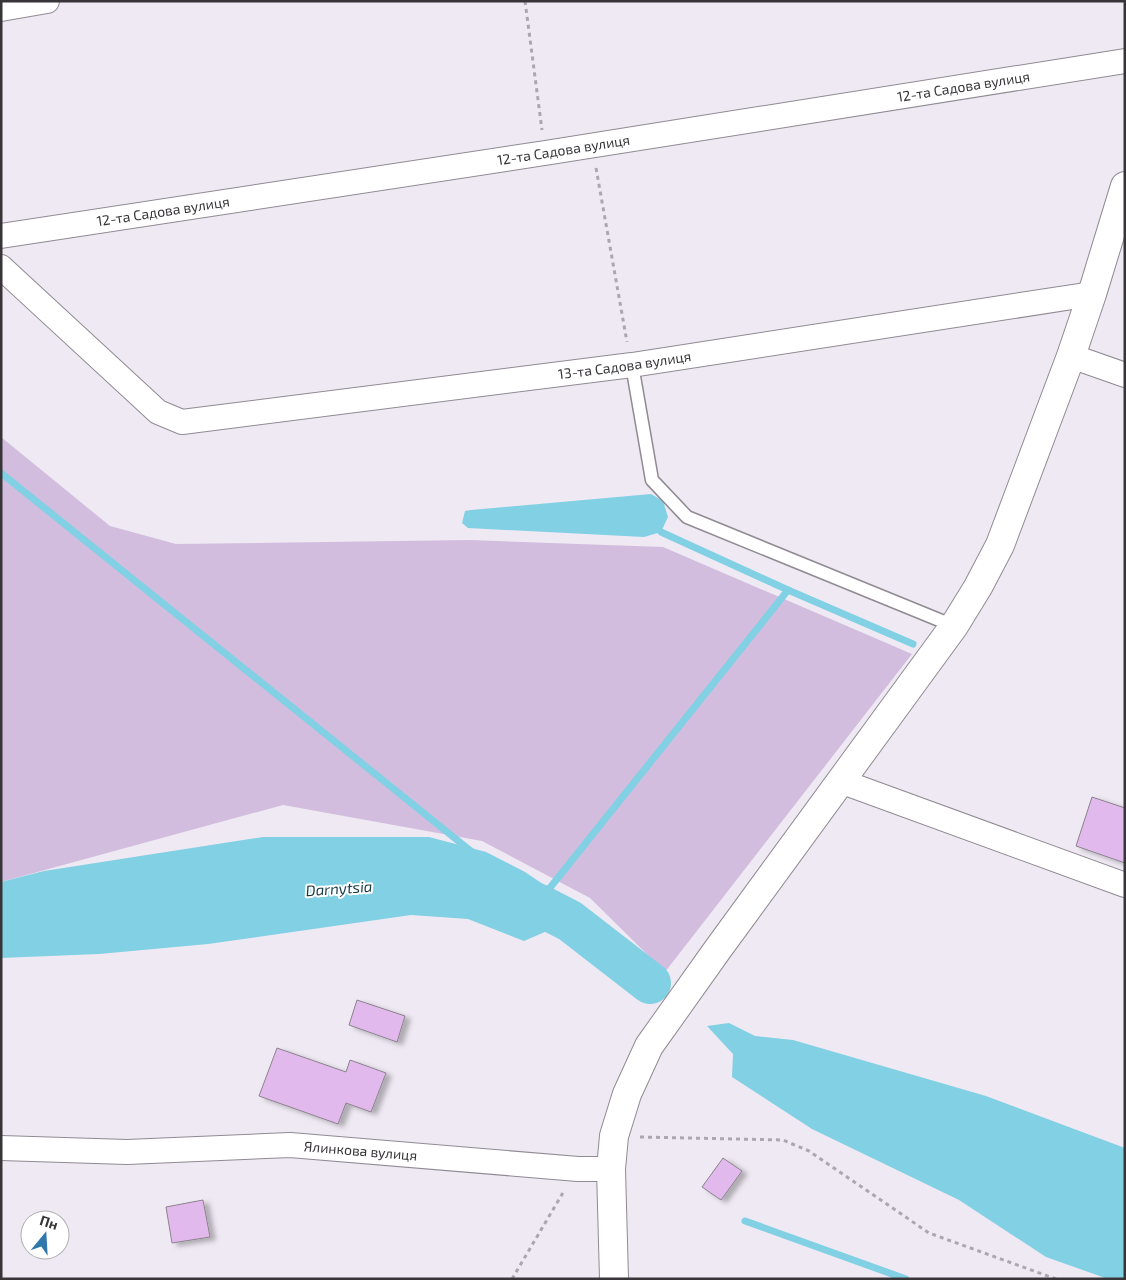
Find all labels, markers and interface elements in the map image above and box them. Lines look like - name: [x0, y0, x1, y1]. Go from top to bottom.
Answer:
- street label: 12-та Садова вулиця: [896, 67, 1031, 105]
- street label: 12-та Садова вулиця: [496, 131, 631, 168]
- street label: 12-та Садова вулиця: [95, 192, 231, 229]
- street label: 13-та Садова вулиця: [557, 347, 692, 382]
- water label: Darnytsia: [305, 877, 373, 900]
- street label: Ялинкова вулиця: [303, 1137, 418, 1164]
- north arrow: [20, 1210, 70, 1260]
- text: Пн: [38, 1211, 60, 1233]

